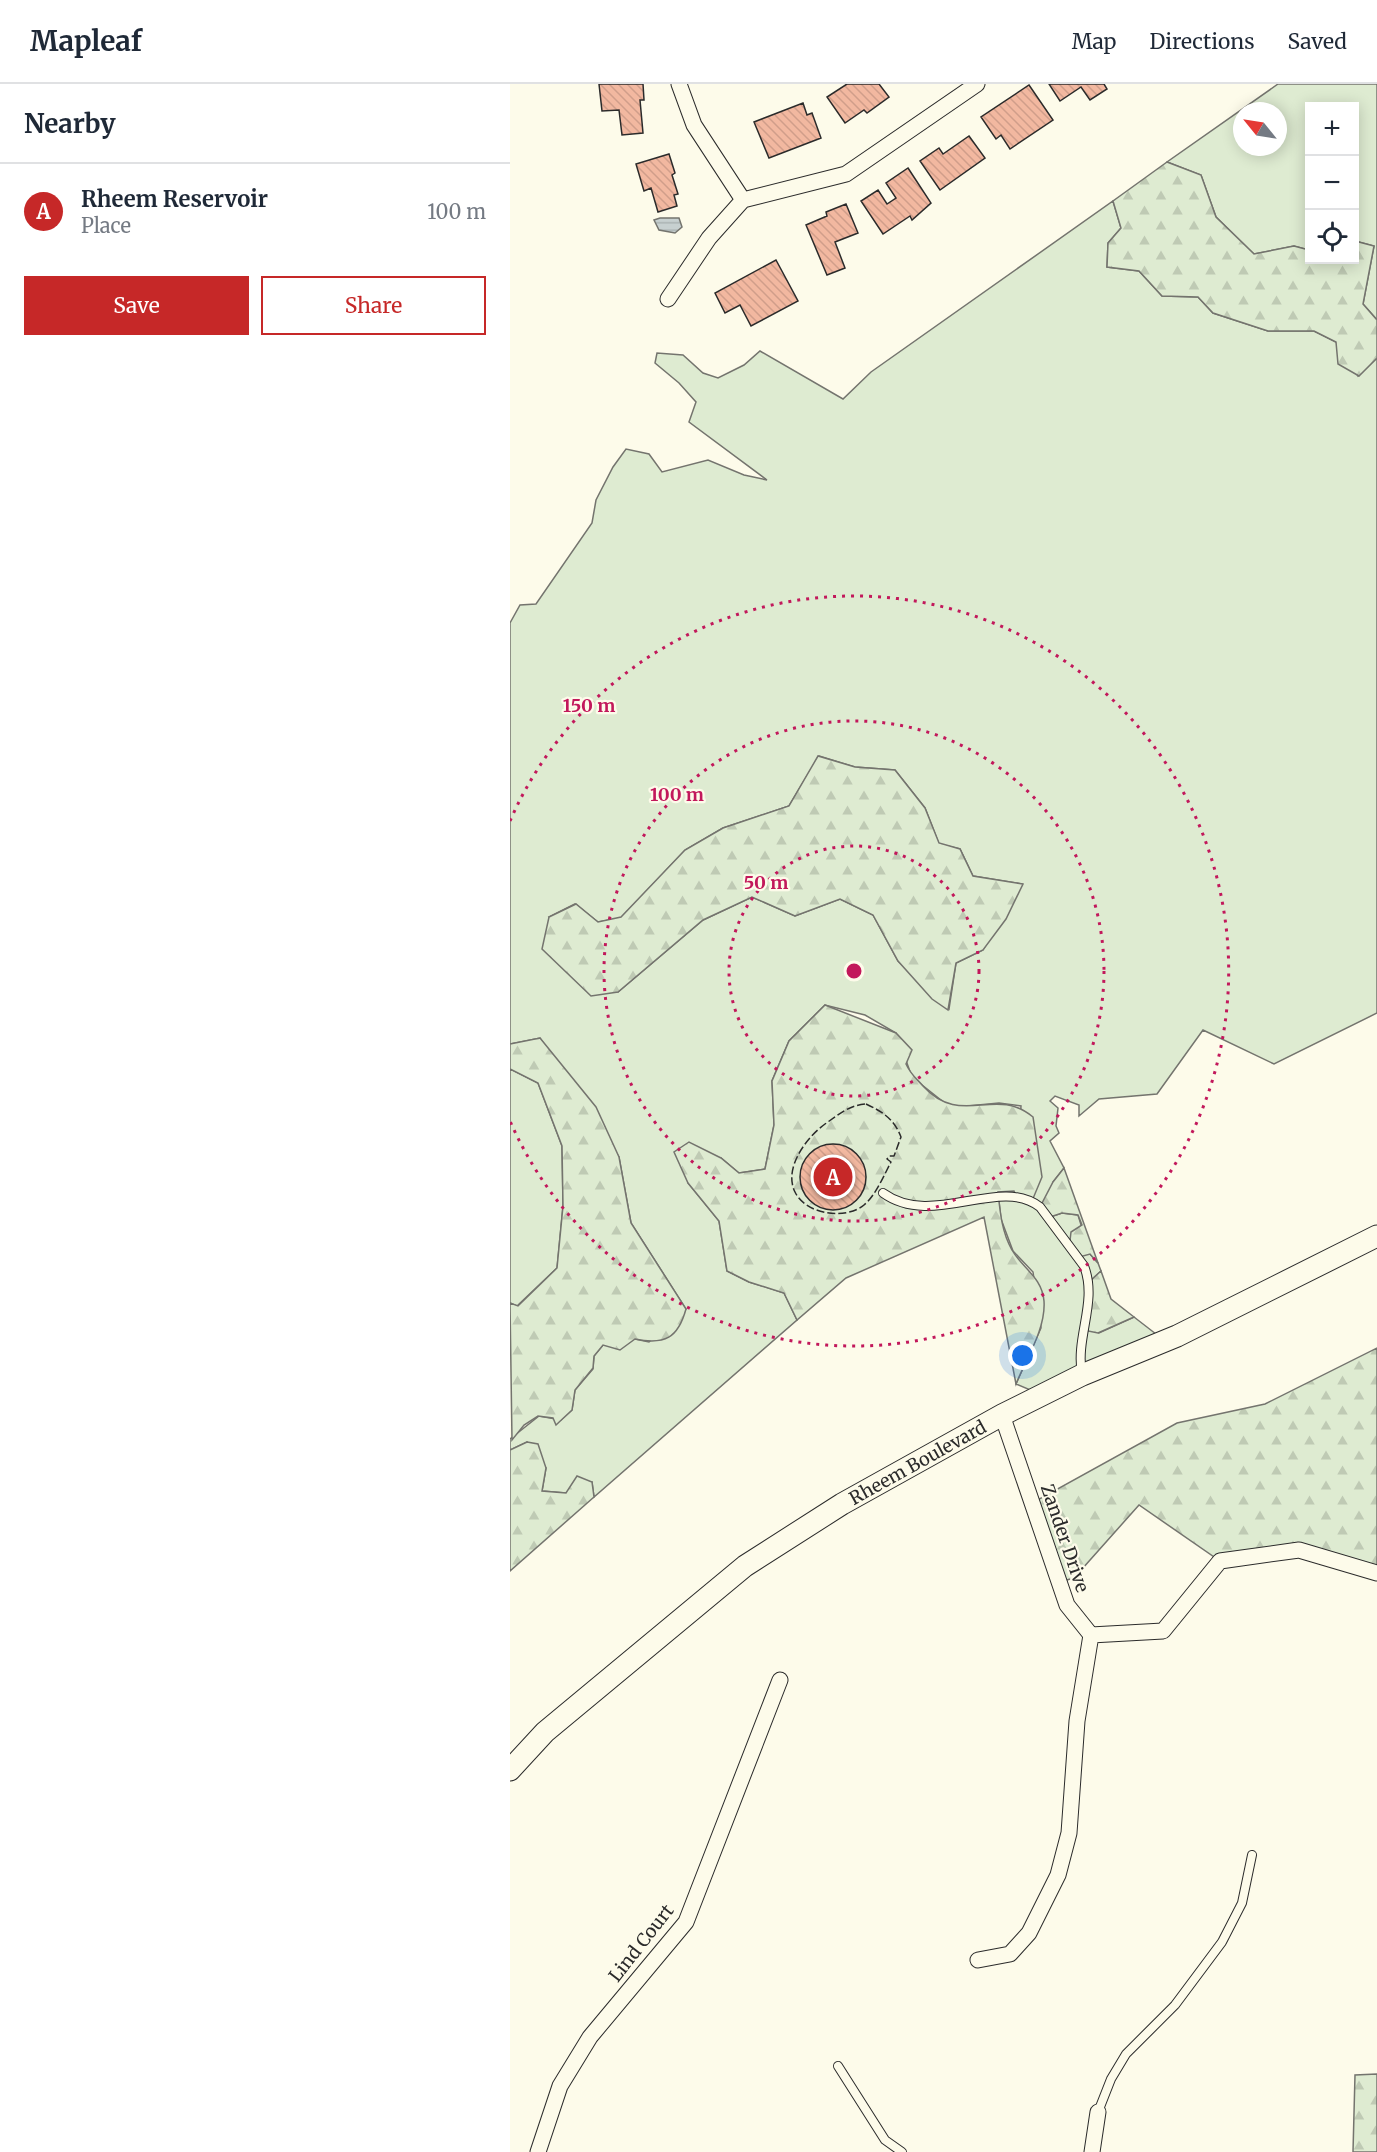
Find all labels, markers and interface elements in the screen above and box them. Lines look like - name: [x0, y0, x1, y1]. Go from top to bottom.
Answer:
- text: Mapleaf: [30, 23, 142, 59]
- text: Map: [1072, 28, 1116, 55]
- text: Directions: [1149, 28, 1254, 55]
- text: Saved: [1287, 28, 1347, 55]
- north arrow: [1233, 102, 1287, 156]
- map controls: [1305, 102, 1359, 264]
- button: +: [1305, 102, 1359, 156]
- text: Nearby: [24, 107, 116, 140]
- button: −: [1305, 156, 1359, 210]
- text: Rheem Reservoir: [81, 185, 268, 213]
- text: A: [36, 199, 51, 224]
- text: 100 m: [427, 199, 486, 224]
- button: locate: [1305, 210, 1359, 264]
- text: Place: [81, 213, 131, 238]
- button: Save: [24, 276, 249, 335]
- button: Share: [261, 276, 486, 335]
- text: 150 m: [563, 694, 615, 717]
- text: 100 m: [650, 783, 704, 806]
- text: 50 m: [744, 871, 788, 894]
- centre of rings: [844, 961, 864, 981]
- pin: A: [814, 1154, 852, 1200]
- your location: [1008, 1341, 1037, 1370]
- street label: Rheem Boulevard: [845, 1415, 990, 1509]
- street label: Zander Drive: [1036, 1481, 1094, 1595]
- street label: Lind Court: [604, 1900, 678, 1986]

